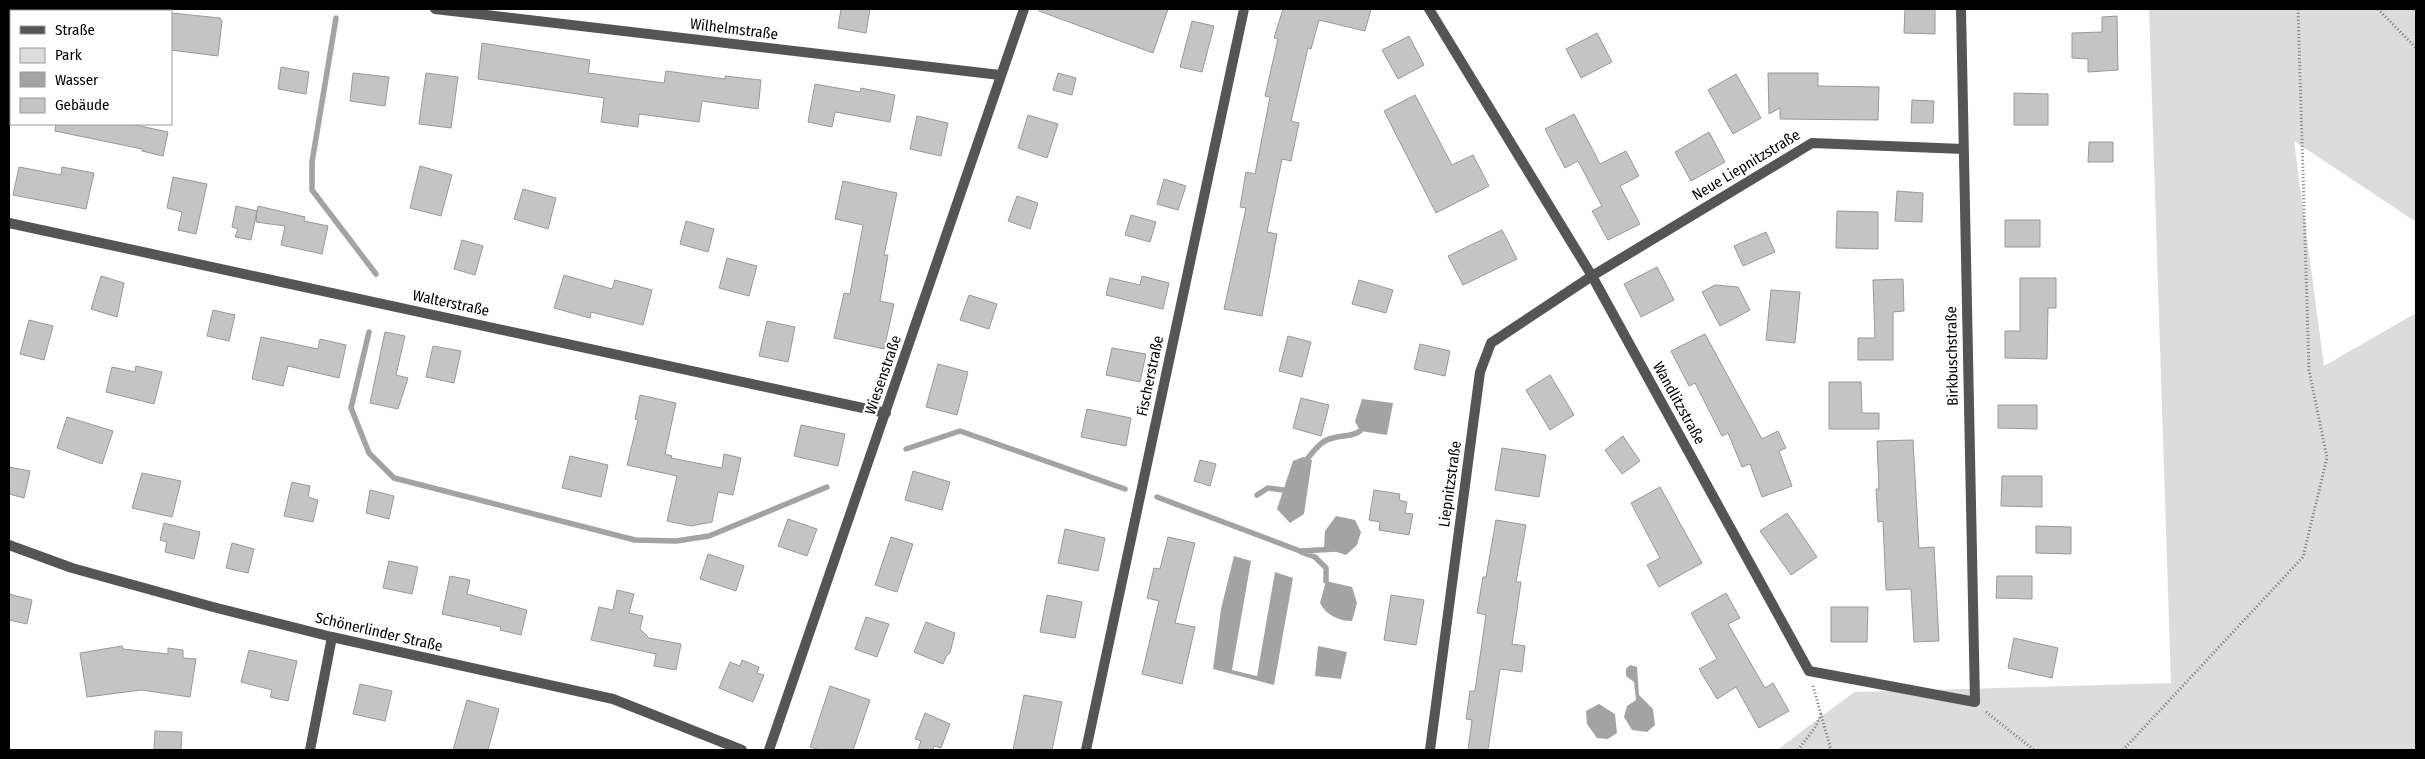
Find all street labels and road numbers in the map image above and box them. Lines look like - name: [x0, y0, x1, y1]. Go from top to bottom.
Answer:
- street label: Wilhelmstraße: [689, 15, 779, 43]
- street label: Neue Liepnitzstraße: [1689, 126, 1803, 204]
- street label: Walterstraße: [411, 286, 491, 320]
- street label: Birkbuschstraße: [1942, 306, 1962, 406]
- street label: Wiesenstraße: [861, 333, 905, 417]
- street label: Fischerstraße: [1133, 334, 1167, 418]
- street label: Wandlitzstraße: [1649, 359, 1709, 447]
- street label: Liepnitzstraße: [1435, 440, 1465, 528]
- street label: Schönerlinder Straße: [314, 609, 444, 655]

